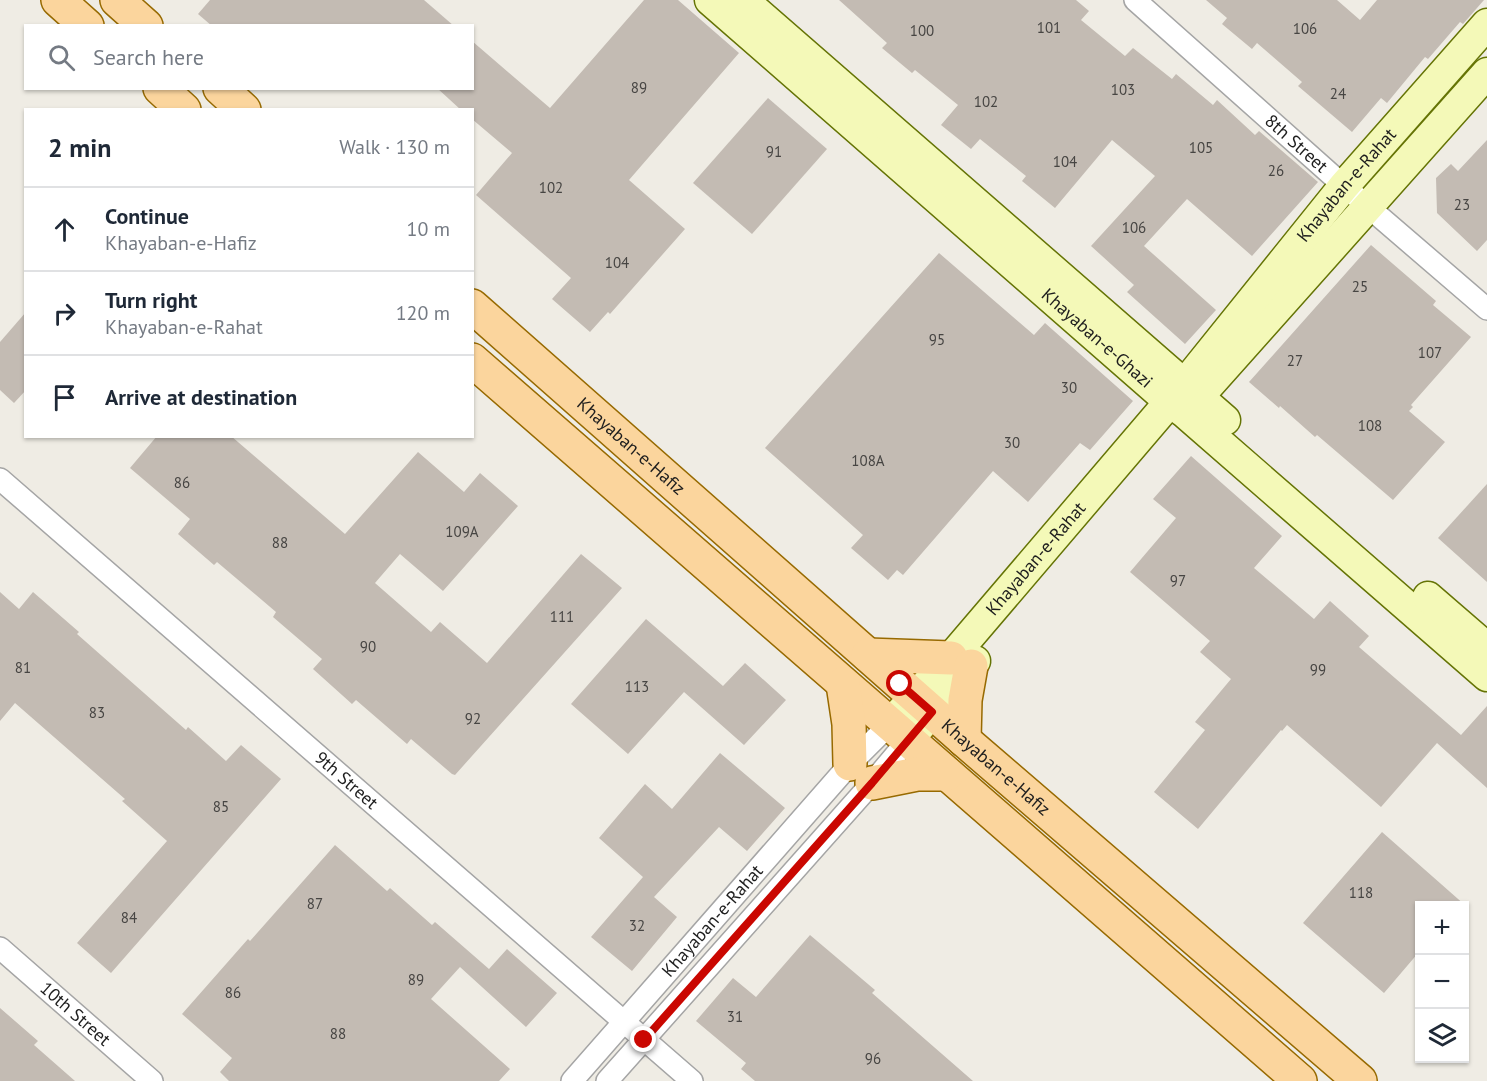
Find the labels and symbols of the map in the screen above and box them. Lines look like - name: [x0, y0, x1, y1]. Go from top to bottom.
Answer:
- house number: 101: [1037, 18, 1061, 37]
- house number: 106: [1293, 19, 1317, 38]
- house number: 100: [910, 21, 934, 40]
- house number: 89: [631, 78, 647, 97]
- house number: 103: [1111, 80, 1135, 99]
- house number: 24: [1330, 84, 1346, 103]
- house number: 102: [974, 92, 998, 111]
- street label: 8th Street: [1260, 109, 1333, 177]
- street label: Khayaban-e-Rahat: [1292, 123, 1401, 247]
- house number: 105: [1189, 138, 1213, 157]
- house number: 91: [766, 142, 782, 161]
- house number: 104: [1053, 152, 1077, 171]
- house number: 26: [1268, 161, 1284, 180]
- house number: 102: [539, 178, 563, 197]
- house number: 23: [1454, 195, 1470, 214]
- house number: 106: [1122, 218, 1146, 237]
- house number: 104: [605, 253, 629, 272]
- house number: 25: [1352, 277, 1368, 296]
- street label: Khayaban-e-Ghazi: [1037, 283, 1158, 393]
- house number: 95: [929, 330, 945, 349]
- house number: 107: [1418, 343, 1442, 362]
- house number: 27: [1287, 351, 1303, 370]
- house number: 30: [1061, 378, 1077, 397]
- street label: Khayaban-e-Hafiz: [572, 392, 690, 500]
- house number: 108: [1358, 416, 1382, 435]
- house number: 30: [1004, 433, 1020, 452]
- house number: 108A: [851, 451, 885, 470]
- house number: 86: [174, 473, 190, 492]
- street label: Khayaban-e-Rahat: [980, 497, 1090, 620]
- house number: 109A: [445, 522, 479, 541]
- house number: 88: [272, 533, 288, 552]
- house number: 97: [1170, 571, 1186, 590]
- house number: 111: [550, 607, 574, 626]
- house number: 90: [360, 637, 376, 656]
- house number: 81: [15, 658, 31, 677]
- house number: 99: [1310, 660, 1326, 679]
- route start: [886, 670, 912, 696]
- house number: 113: [625, 677, 649, 696]
- house number: 83: [89, 703, 105, 722]
- house number: 92: [465, 709, 481, 728]
- street label: Khayaban-e-Hafiz: [937, 714, 1055, 820]
- street label: 9th Street: [310, 746, 383, 814]
- house number: 85: [213, 797, 229, 816]
- street label: Khayaban-e-Rahat: [657, 860, 768, 982]
- house number: 118: [1349, 883, 1373, 902]
- house number: 87: [307, 894, 323, 913]
- house number: 84: [121, 908, 137, 927]
- house number: 32: [629, 916, 645, 935]
- house number: 89: [408, 970, 424, 989]
- street label: 10th Street: [35, 976, 116, 1051]
- house number: 86: [225, 983, 241, 1002]
- house number: 31: [727, 1007, 743, 1026]
- house number: 88: [330, 1024, 346, 1043]
- route end: [630, 1026, 656, 1052]
- house number: 96: [865, 1049, 881, 1068]

